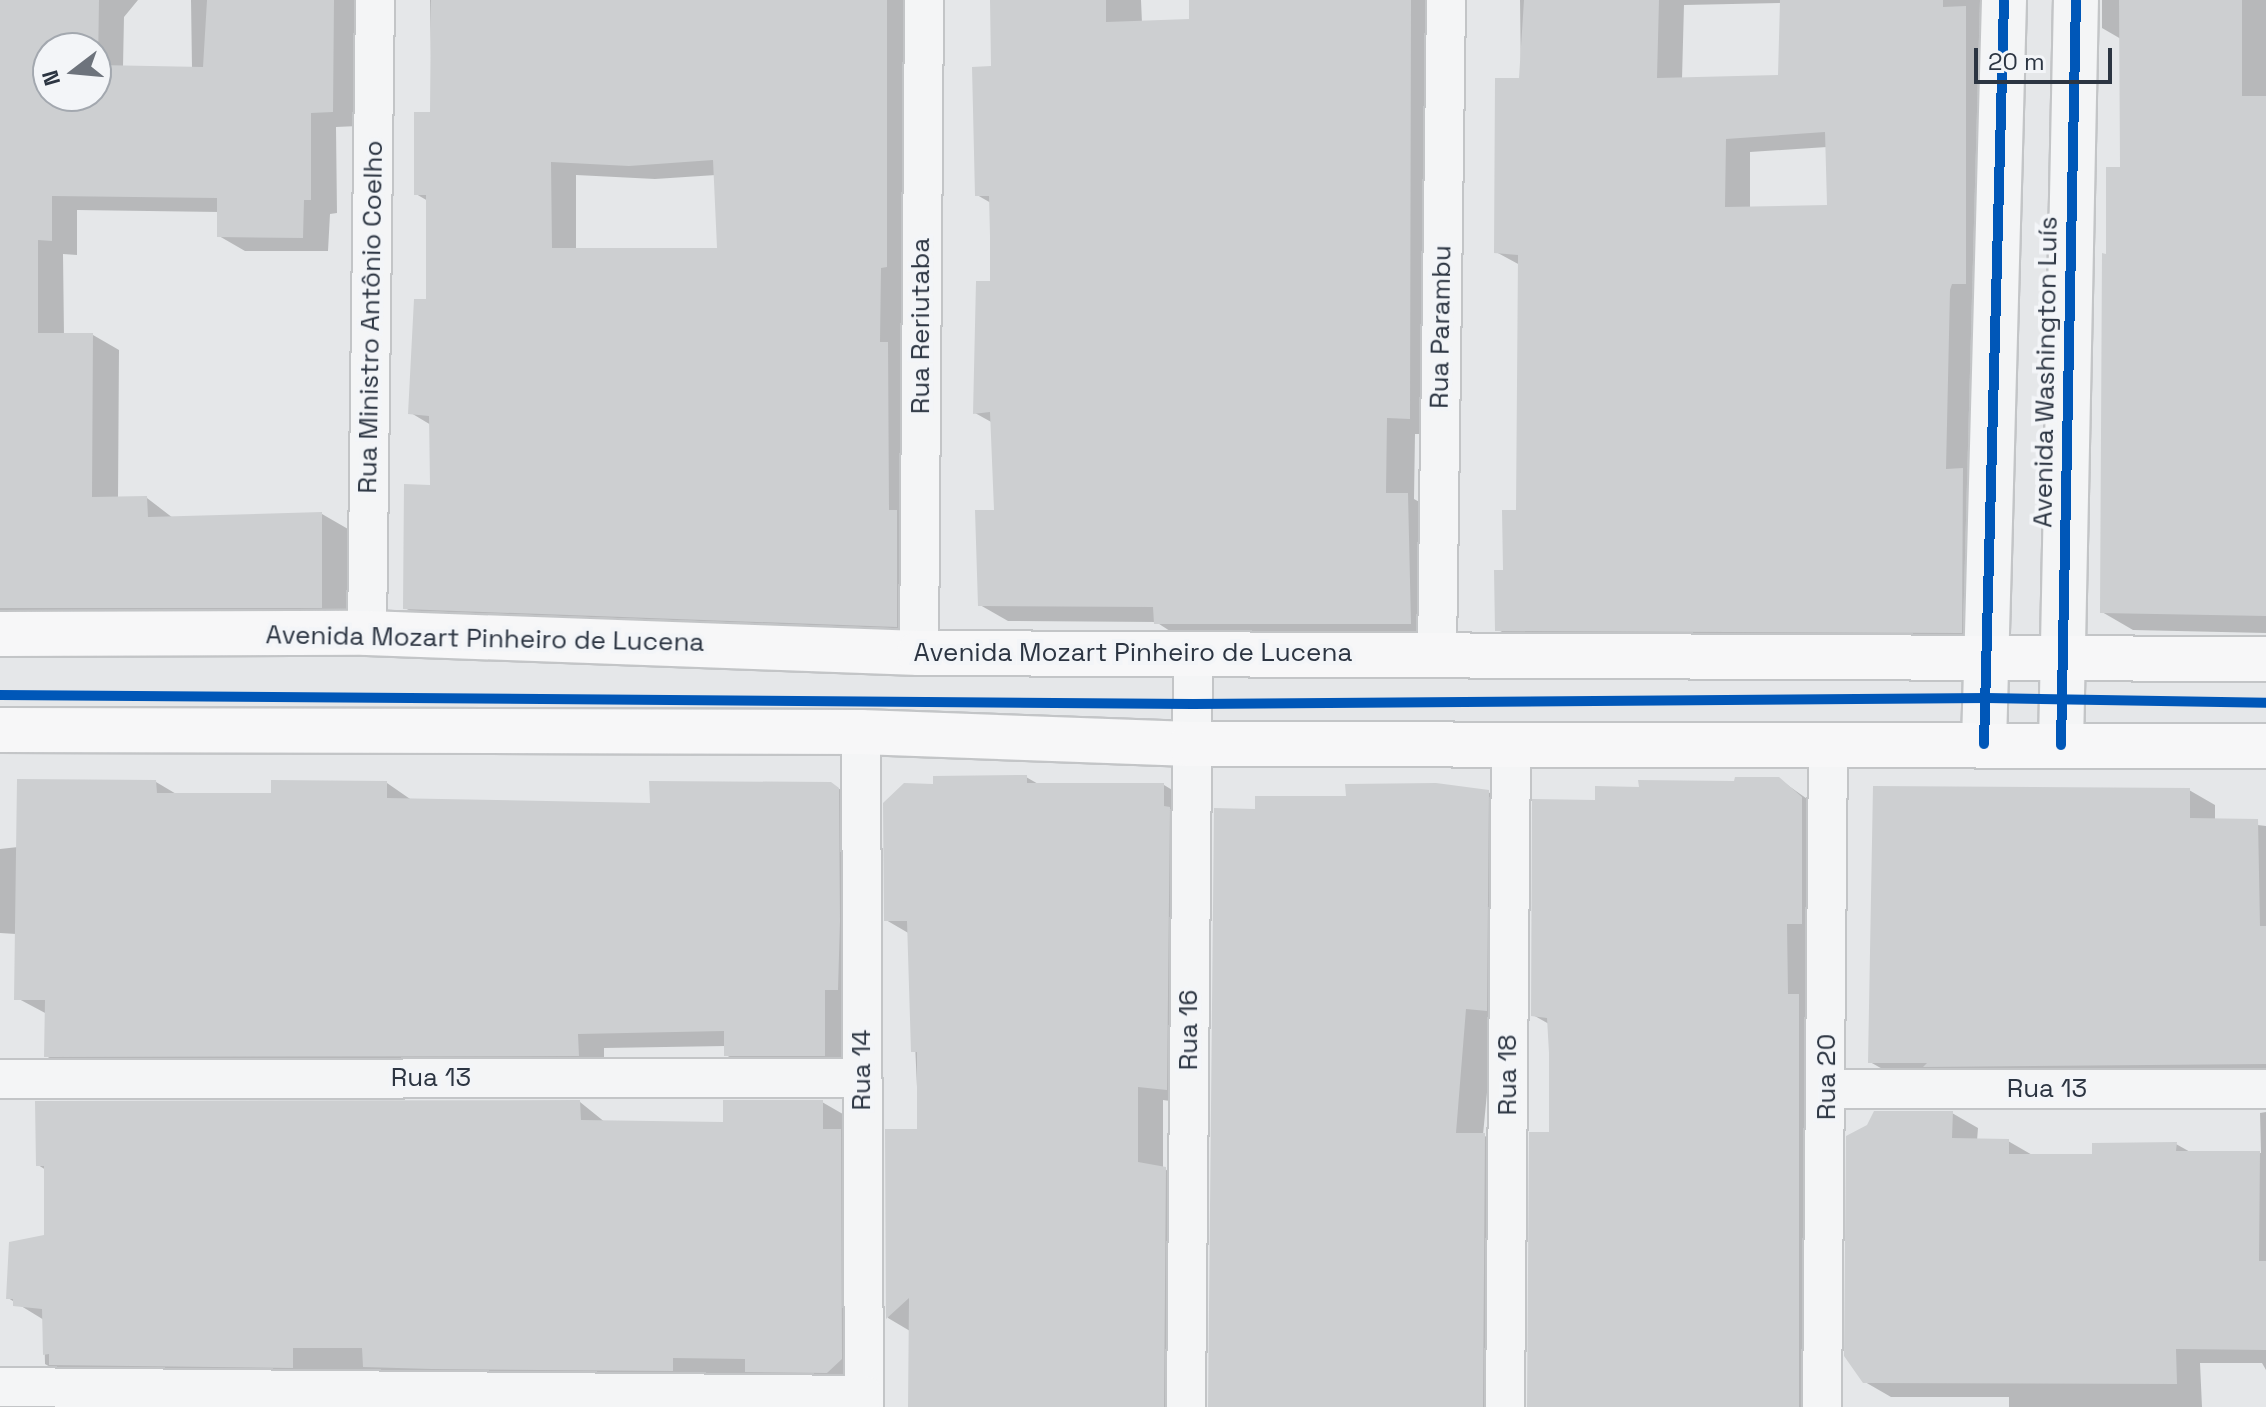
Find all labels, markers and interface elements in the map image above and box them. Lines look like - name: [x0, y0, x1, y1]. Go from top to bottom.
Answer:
- north arrow: [32, 32, 112, 112]
- scale bar: [1978, 32, 2116, 82]
- text: 20 m: [1988, 46, 2045, 77]
- text: N: [35, 67, 66, 89]
- street label: Rua Ministro Antônio Coelho: [352, 140, 390, 494]
- street label: Avenida Washington Luís: [2028, 216, 2064, 528]
- street label: Rua Reriutaba: [905, 238, 937, 414]
- street label: Rua Parambu: [1424, 245, 1458, 409]
- street label: Avenida Mozart Pinheiro de Lucena: [265, 620, 705, 658]
- street label: Avenida Mozart Pinheiro de Lucena: [914, 637, 1352, 669]
- street label: Rua 16: [1173, 990, 1205, 1070]
- street label: Rua 14: [846, 1029, 878, 1111]
- street label: Rua 18: [1492, 1034, 1524, 1116]
- street label: Rua 20: [1811, 1034, 1843, 1120]
- street label: Rua 13: [391, 1062, 471, 1094]
- street label: Rua 13: [2007, 1073, 2087, 1105]

